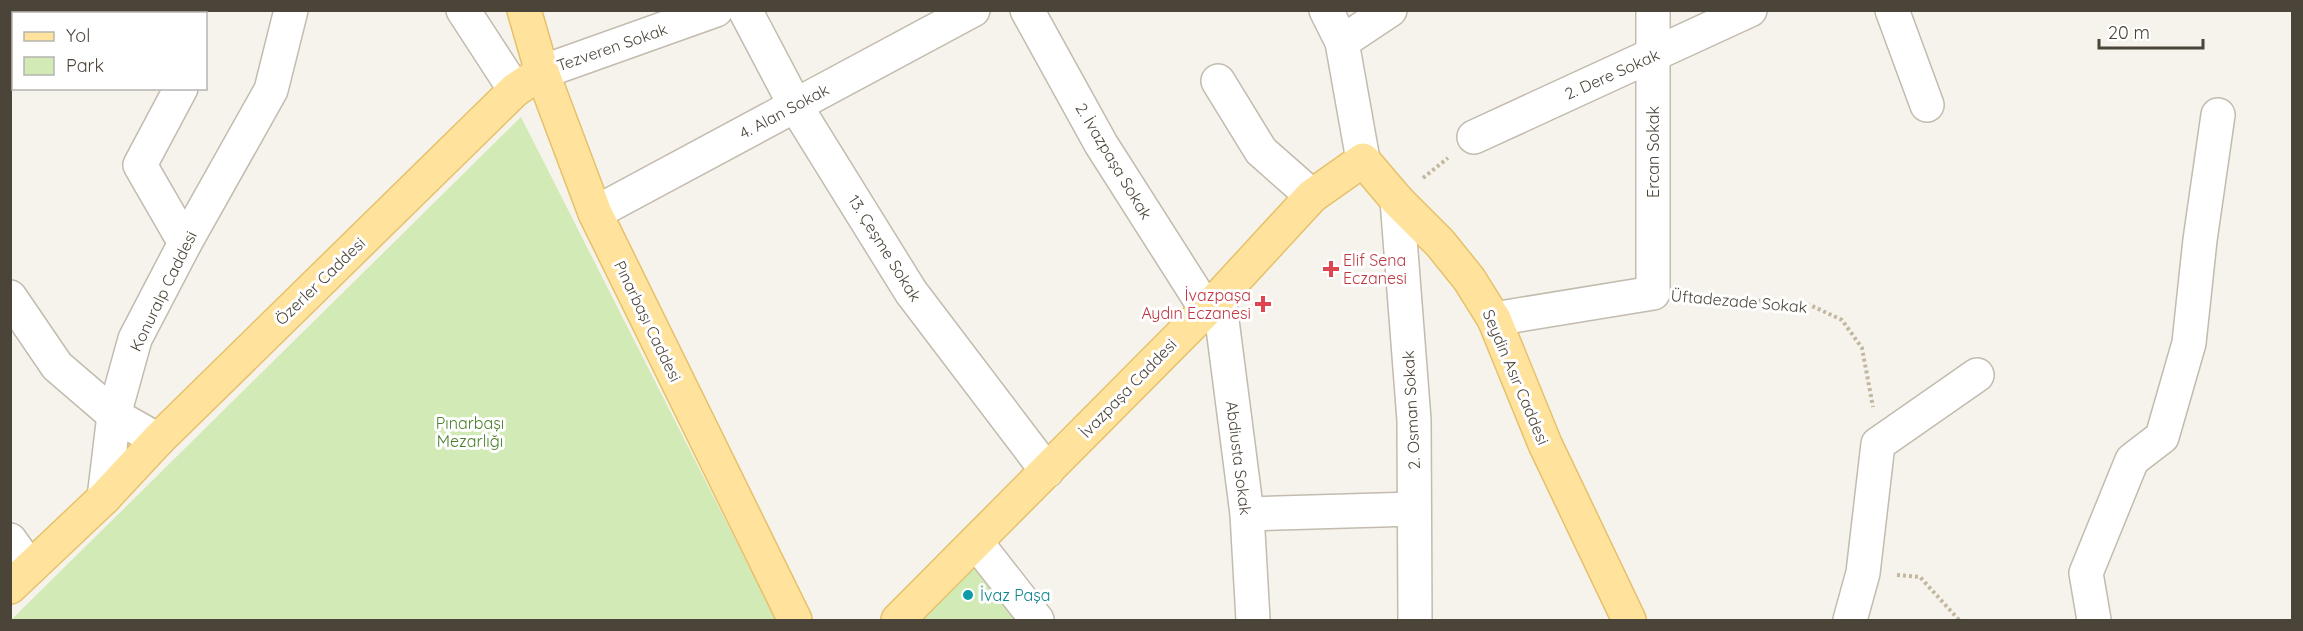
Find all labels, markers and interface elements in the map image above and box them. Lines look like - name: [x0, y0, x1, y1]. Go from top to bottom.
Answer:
- legend: [12, 12, 207, 90]
- scale bar: [2099, 12, 2202, 50]
- street label: Tezveren Sokak: [554, 19, 670, 75]
- text: 20 m: [2108, 21, 2150, 44]
- text: Yol: [66, 24, 90, 47]
- street label: 2. Dere Sokak: [1562, 44, 1662, 104]
- text: Park: [66, 54, 104, 77]
- street label: 4. Alan Sokak: [736, 79, 832, 143]
- street label: 2. İvazpaşa Sokak: [1071, 99, 1157, 223]
- street label: Ercan Sokak: [1643, 106, 1663, 198]
- street label: 13. Çeşme Sokak: [844, 191, 926, 305]
- street label: Konuralp Caddesi: [125, 228, 201, 354]
- street label: Özerler Caddesi: [271, 233, 369, 329]
- place label: Elif Sena Eczanesi: [1343, 250, 1407, 288]
- street label: Pınarbaşı Caddesi: [610, 257, 686, 385]
- marker: Elif Sena Eczanesi: [1324, 262, 1338, 276]
- place label: İvazpaşa Aydın Eczanesi: [1141, 285, 1251, 323]
- street label: Üftadezade Sokak: [1670, 285, 1808, 317]
- marker: İvazpaşa Aydın Eczanesi: [1256, 297, 1270, 311]
- street label: Seydin Asır Caddesi: [1478, 306, 1554, 448]
- street label: İvazpaşa Caddesi: [1076, 334, 1180, 442]
- street label: 2. Osman Sokak: [1398, 350, 1424, 470]
- street label: Abdiusta Sokak: [1222, 400, 1256, 516]
- park label: Pınarbaşı Mezarlığı: [436, 413, 504, 451]
- place label: İvaz Paşa: [980, 585, 1051, 605]
- marker: İvaz Paşa: [961, 588, 975, 602]

